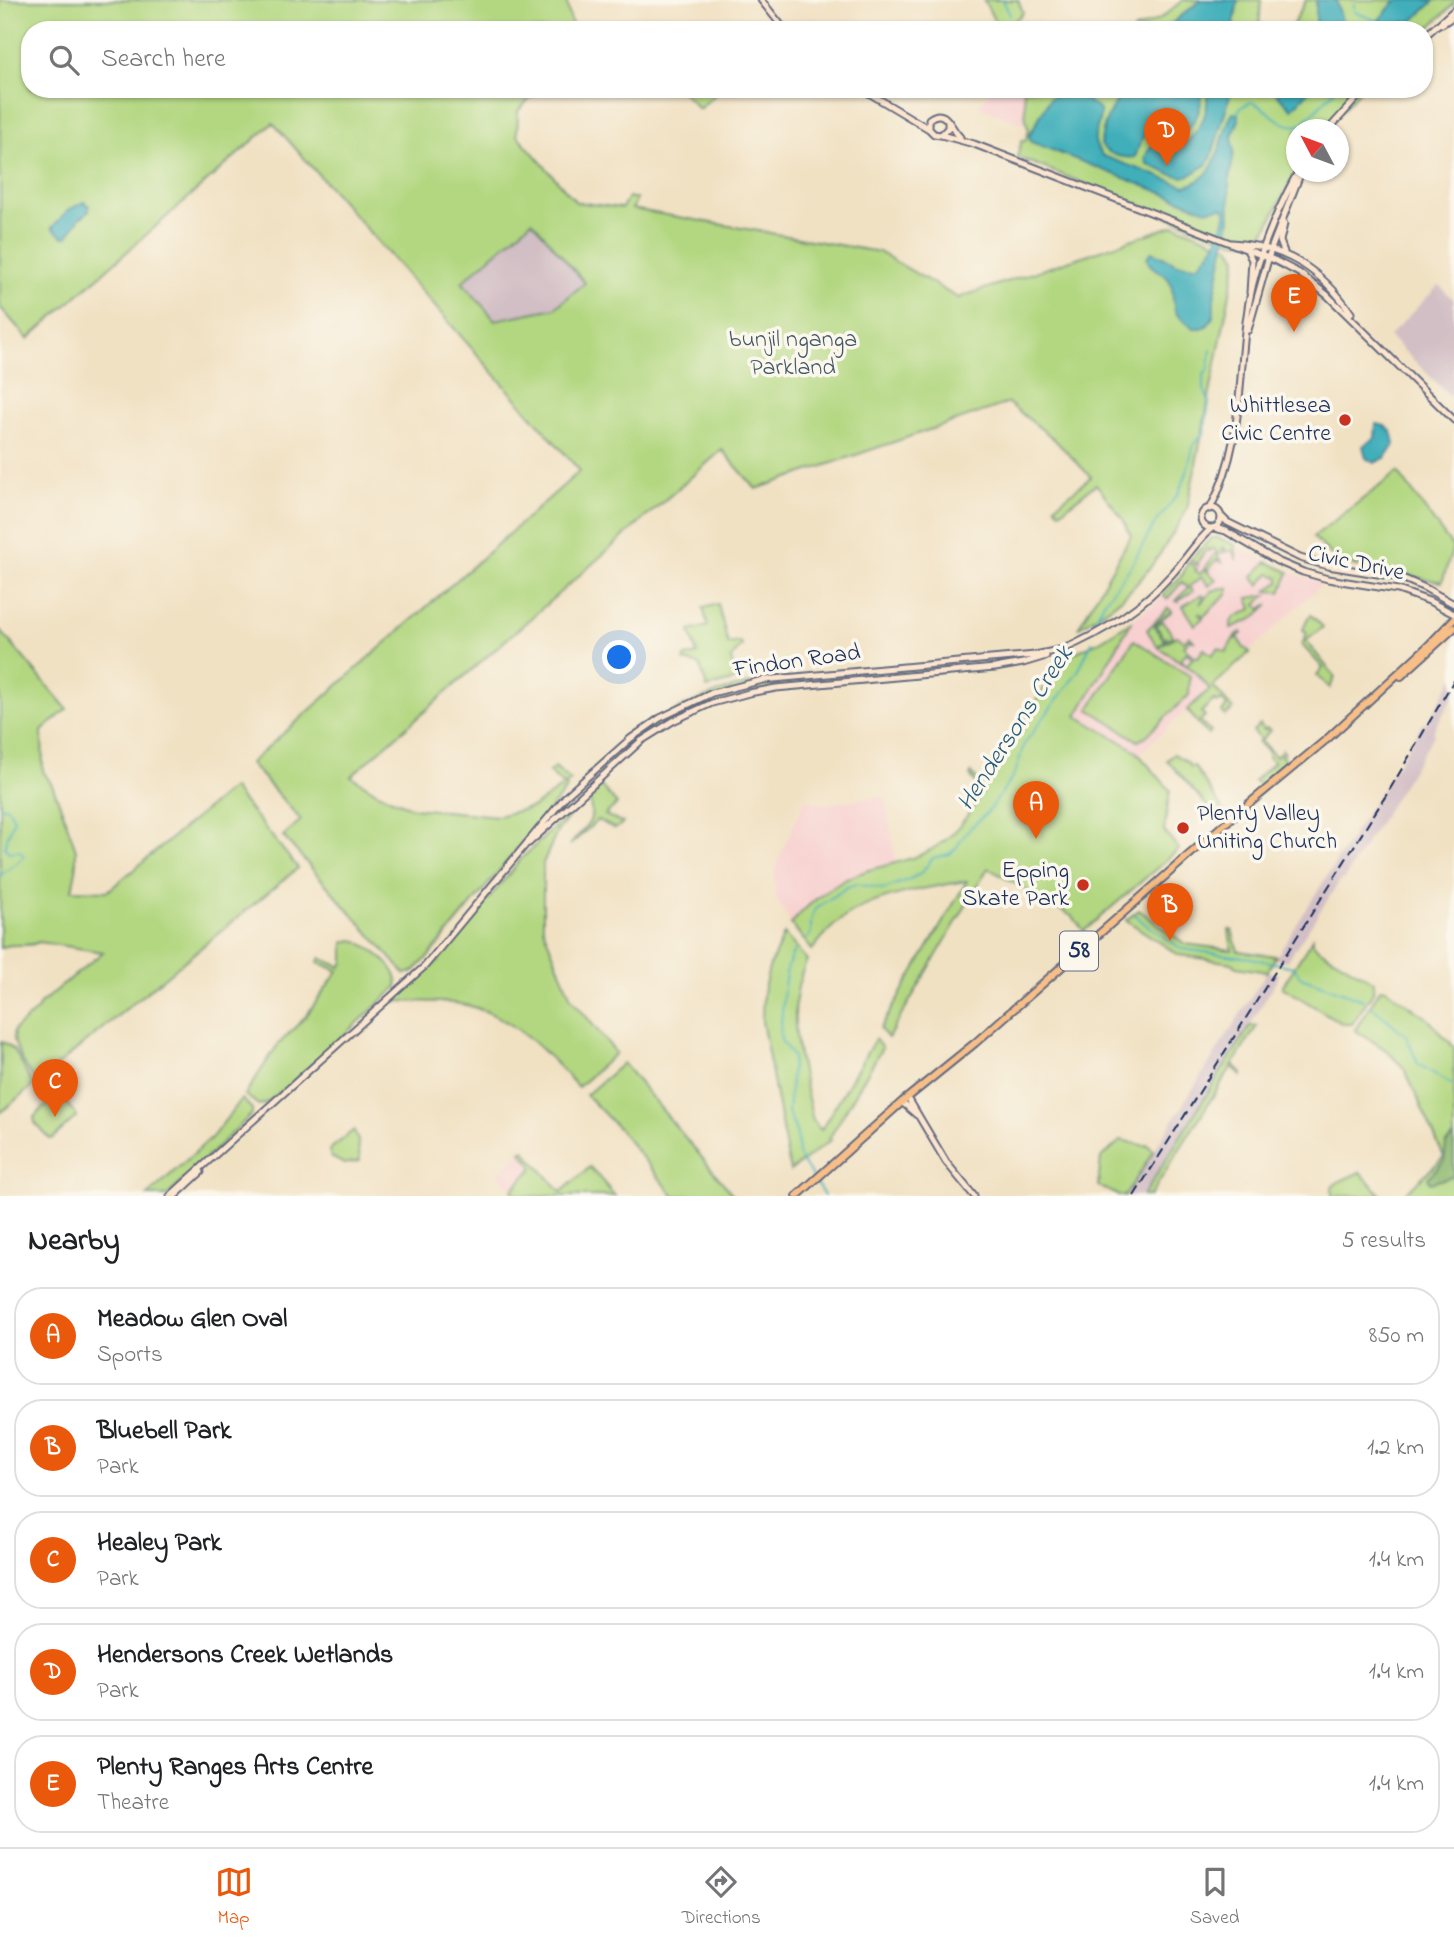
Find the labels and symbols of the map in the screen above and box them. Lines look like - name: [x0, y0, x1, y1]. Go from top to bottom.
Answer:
- pin: D: [1144, 108, 1190, 166]
- north arrow: [1286, 119, 1349, 182]
- pin: E: [1271, 274, 1317, 332]
- park label: bunjil nganga Parkland: [729, 323, 857, 386]
- place label: Whittlesea Civic Centre: [1221, 389, 1331, 452]
- marker: Whittlesea Civic Centre: [1337, 412, 1353, 428]
- street label: Civic Drive: [1305, 537, 1408, 591]
- street label: Findon Road: [730, 636, 863, 688]
- water label: Hendersons Creek: [948, 638, 1085, 819]
- your location: [602, 640, 636, 674]
- pin: A: [1013, 781, 1059, 839]
- place label: Plenty Valley Uniting Church: [1197, 797, 1337, 860]
- marker: Plenty Valley Uniting Church: [1175, 820, 1191, 836]
- place label: Epping Skate Park: [962, 854, 1069, 917]
- marker: Epping Skate Park: [1075, 877, 1091, 893]
- pin: B: [1147, 883, 1193, 941]
- road number: 58: [1060, 932, 1098, 970]
- pin: C: [32, 1059, 78, 1117]

